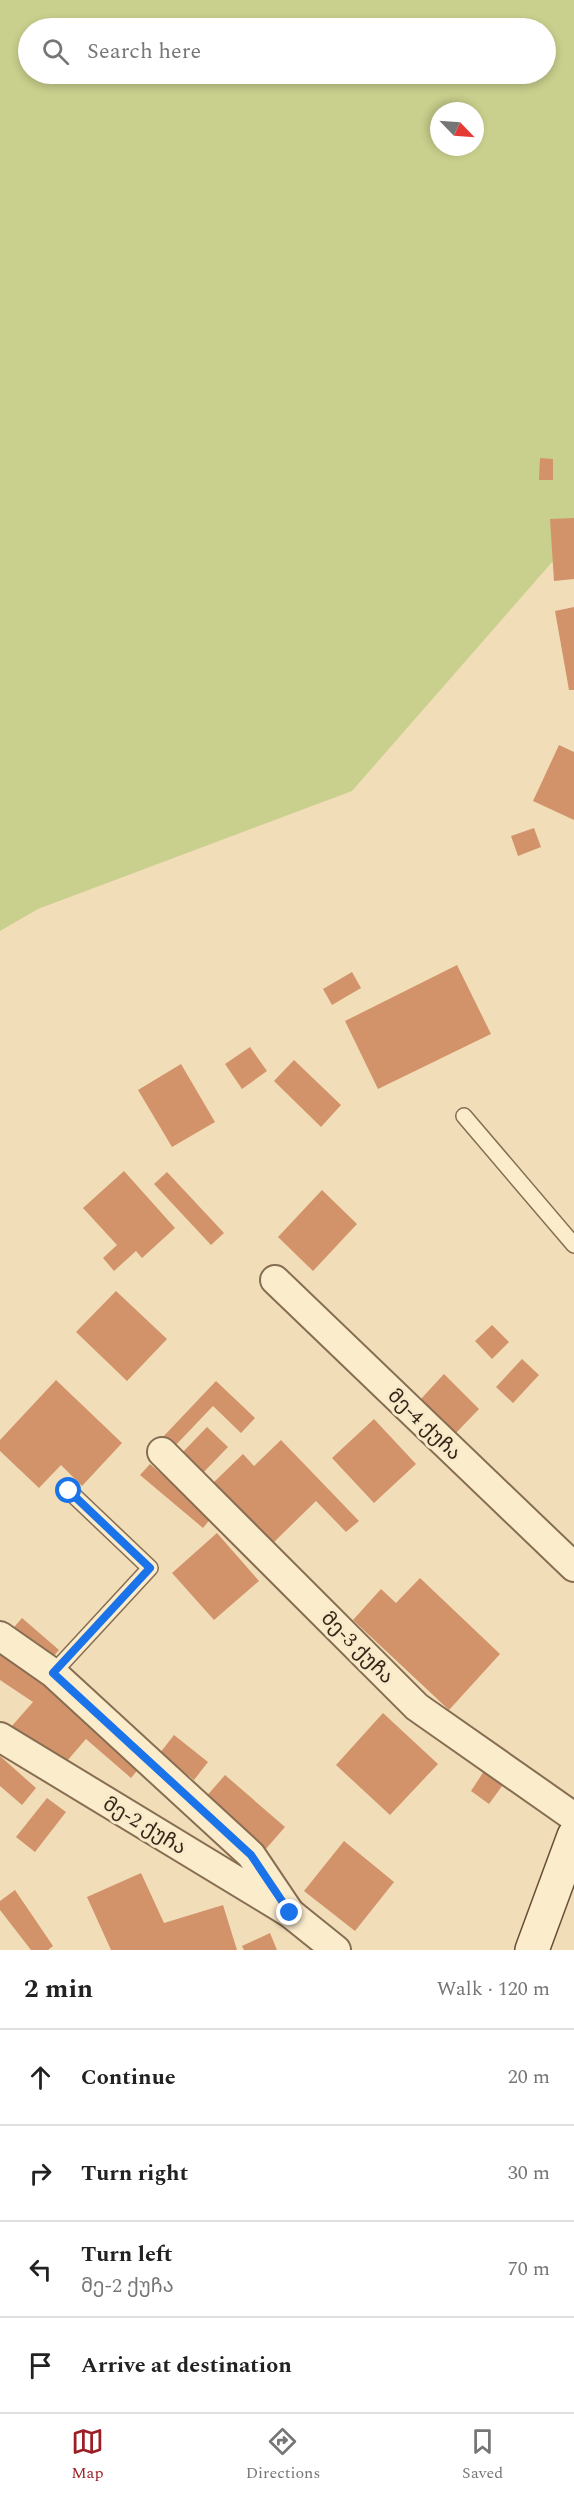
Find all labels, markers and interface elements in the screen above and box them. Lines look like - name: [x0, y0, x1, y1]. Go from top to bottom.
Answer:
- search box: [18, 18, 556, 84]
- icon: search: [39, 35, 72, 68]
- text: Search here: [87, 35, 201, 68]
- north arrow: [430, 102, 484, 156]
- street label: მე-4 ქუჩა: [381, 1382, 468, 1468]
- route start: [55, 1477, 81, 1503]
- street label: მე-3 ქუჩა: [314, 1604, 401, 1691]
- street label: მე-2 ქუჩა: [97, 1789, 192, 1863]
- route end: [276, 1899, 302, 1925]
- text: 2 min: [24, 1969, 93, 2009]
- text: Walk · 120 m: [437, 1974, 550, 2004]
- icon: ahead: [24, 2061, 57, 2094]
- text: Continue: [81, 2061, 176, 2094]
- text: 20 m: [508, 2062, 550, 2092]
- icon: right: [24, 2157, 57, 2190]
- text: Turn right: [81, 2157, 188, 2190]
- text: 30 m: [508, 2158, 550, 2188]
- text: Turn left: [81, 2238, 173, 2271]
- icon: left: [24, 2253, 57, 2286]
- text: 70 m: [508, 2254, 550, 2284]
- text: მე-2 ქუჩა: [81, 2271, 174, 2301]
- icon: arrive: [24, 2349, 57, 2382]
- text: Arrive at destination: [81, 2349, 292, 2382]
- tab: Map: [71, 2425, 104, 2485]
- tab: Directions: [246, 2425, 320, 2485]
- tab: Saved: [462, 2425, 503, 2485]

